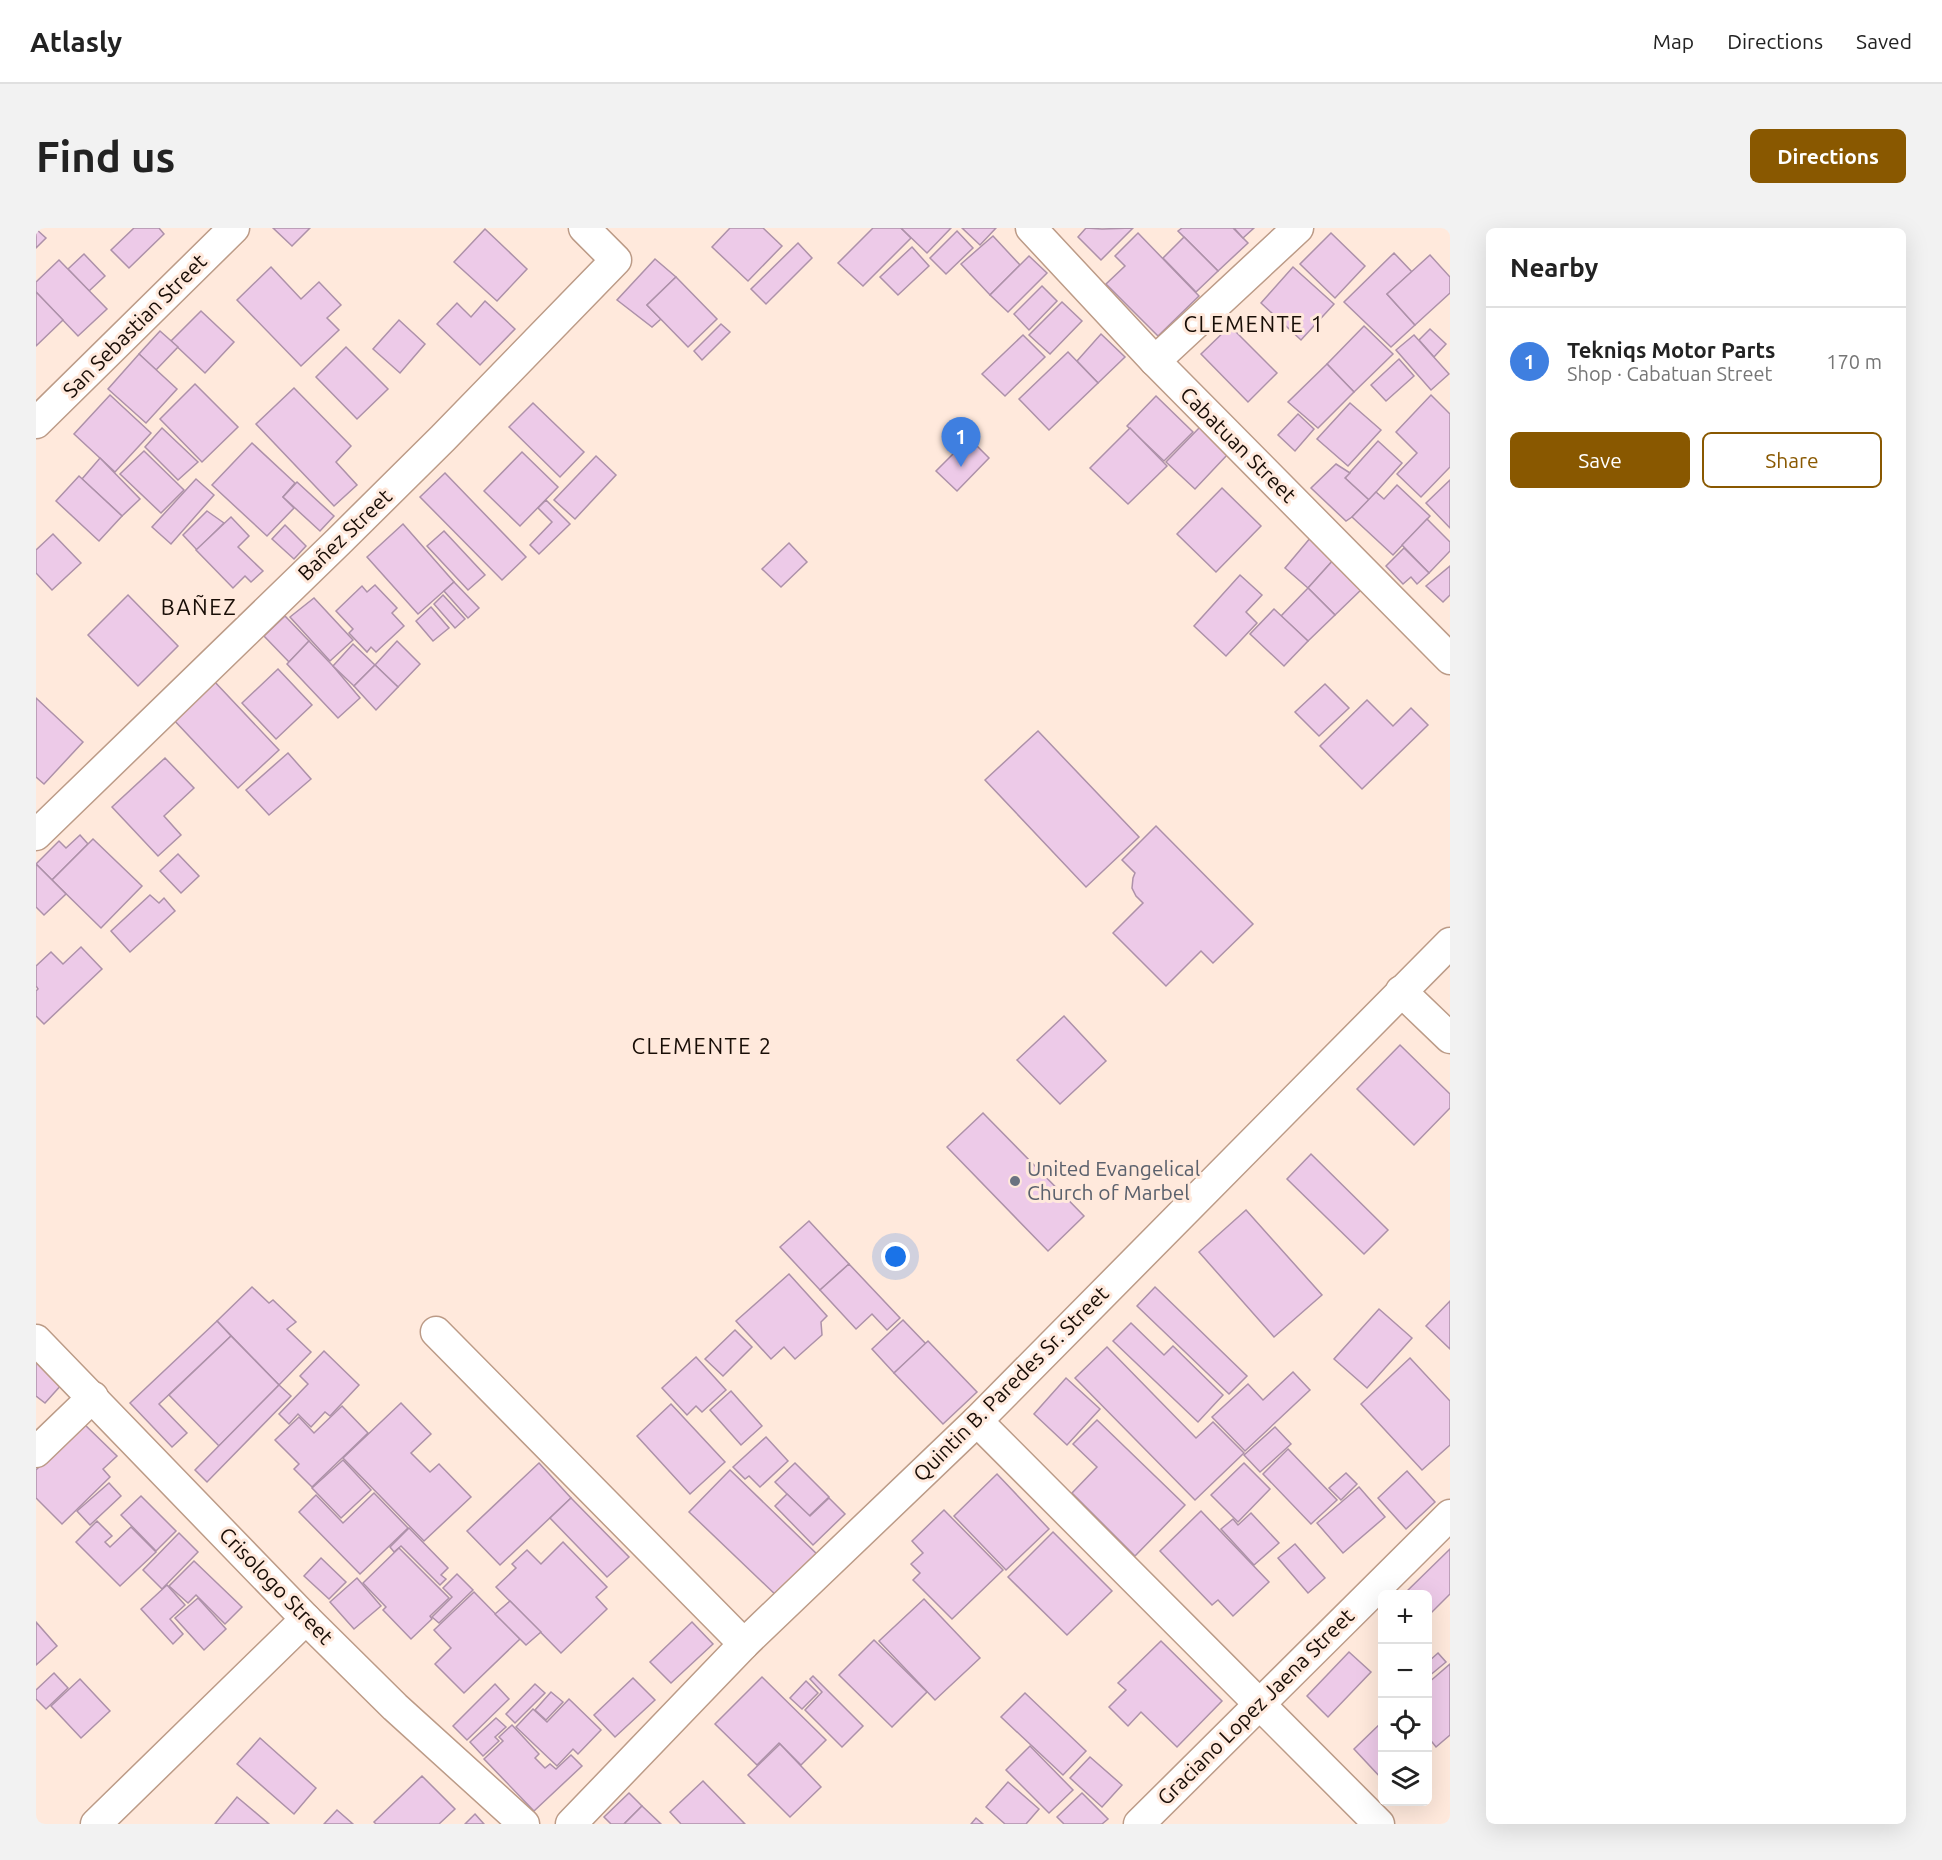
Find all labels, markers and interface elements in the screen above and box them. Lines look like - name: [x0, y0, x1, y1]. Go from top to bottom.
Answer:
- text: Atlasly: [30, 26, 122, 57]
- text: Map: [1653, 29, 1694, 53]
- text: Directions: [1727, 29, 1823, 53]
- text: Saved: [1856, 29, 1912, 53]
- button: Directions: [1750, 129, 1906, 183]
- text: Find us: [36, 133, 175, 180]
- street label: San Sebastian Street: [58, 249, 211, 402]
- text: Nearby: [1510, 253, 1598, 282]
- district label: CLEMENTE 1: [1183, 311, 1325, 336]
- text: Tekniqs Motor Parts: [1567, 337, 1775, 362]
- text: 1: [1524, 350, 1535, 373]
- text: 170 m: [1826, 350, 1882, 373]
- text: Shop · Cabatuan Street: [1567, 362, 1772, 385]
- street label: Cabatuan Street: [1176, 382, 1301, 507]
- pin: 1: [942, 418, 980, 467]
- button: Save: [1510, 432, 1690, 488]
- button: Share: [1702, 432, 1882, 488]
- street label: Bañez Street: [293, 484, 396, 585]
- district label: BAÑEZ: [161, 594, 237, 619]
- district label: CLEMENTE 2: [631, 1033, 773, 1058]
- place label: United Evangelical Church of Marbel: [1027, 1156, 1200, 1204]
- marker: United Evangelical Church of Marbel: [1008, 1174, 1022, 1188]
- your location: [881, 1242, 910, 1271]
- street label: Quintin B. Paredes Sr. Street: [908, 1281, 1113, 1486]
- street label: Crisologo Street: [215, 1522, 338, 1649]
- map controls: [1378, 1590, 1432, 1806]
- button: +: [1378, 1590, 1432, 1644]
- street label: Graciano Lopez Jaena Street: [1152, 1603, 1358, 1809]
- button: −: [1378, 1644, 1432, 1698]
- button: locate: [1378, 1698, 1432, 1752]
- button: layers: [1378, 1752, 1432, 1806]

